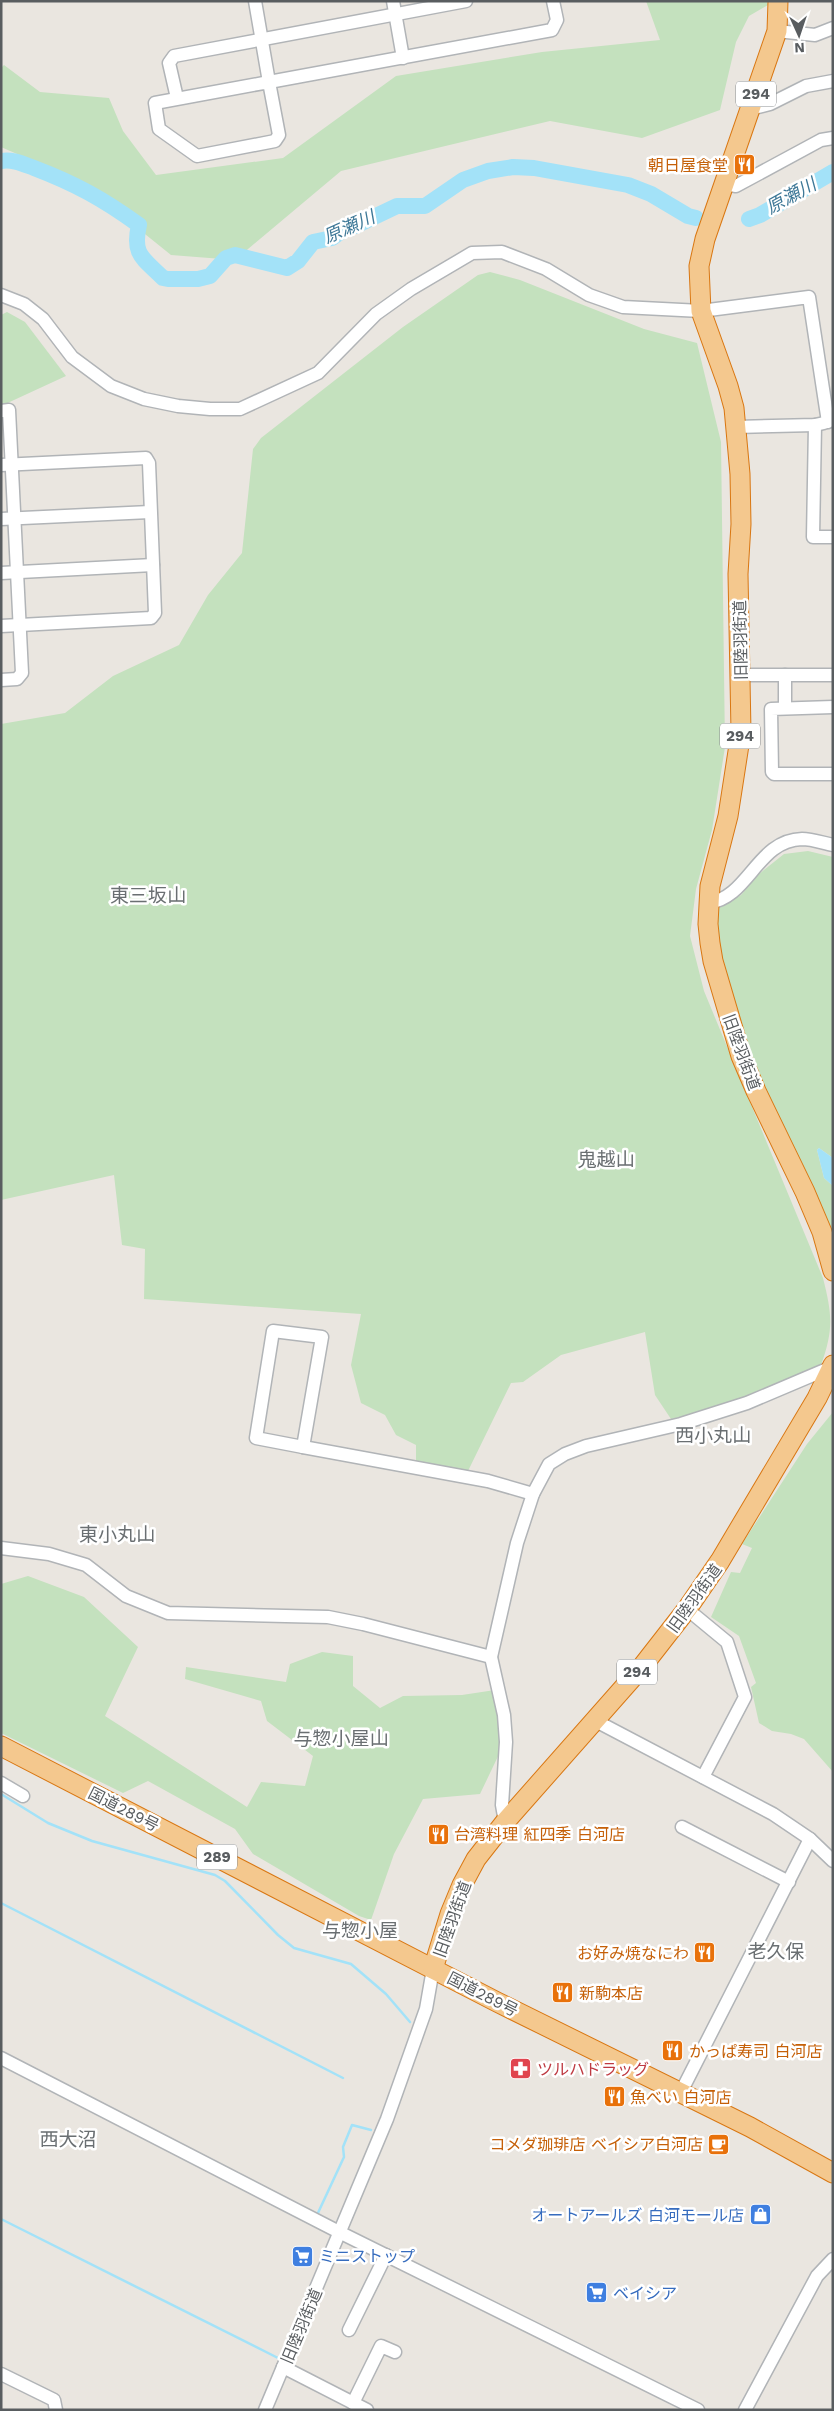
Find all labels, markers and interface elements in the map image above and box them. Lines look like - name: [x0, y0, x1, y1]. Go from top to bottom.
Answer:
- north arrow: [774, 10, 824, 60]
- text: N: [794, 40, 805, 56]
- road number: 294: [736, 82, 776, 106]
- restaurant icon: 朝日屋食堂: [732, 153, 756, 177]
- place label: 朝日屋食堂: [648, 156, 728, 175]
- water label: 原瀬川: [762, 172, 821, 218]
- water label: 原瀬川: [320, 205, 380, 247]
- street label: 旧陸羽街道: [730, 600, 751, 680]
- road number: 294: [720, 724, 760, 748]
- district label: 東三坂山: [110, 884, 186, 907]
- street label: 旧陸羽街道: [719, 1011, 764, 1093]
- district label: 鬼越山: [577, 1148, 635, 1171]
- district label: 西小丸山: [675, 1424, 751, 1447]
- district label: 東小丸山: [79, 1523, 155, 1546]
- street label: 旧陸羽街道: [663, 1560, 726, 1636]
- road number: 294: [617, 1660, 657, 1684]
- district label: 与惣小屋山: [293, 1727, 389, 1750]
- street label: 国道289号: [85, 1783, 162, 1835]
- restaurant icon: 台湾料理 紅四季 白河店: [426, 1822, 450, 1846]
- place label: 台湾料理 紅四季 白河店: [454, 1825, 625, 1844]
- road number: 289: [197, 1844, 237, 1870]
- street label: 旧陸羽街道: [430, 1878, 475, 1960]
- district label: 与惣小屋: [322, 1919, 398, 1942]
- district label: 老久保: [747, 1940, 805, 1963]
- restaurant icon: お好み焼なにわ: [693, 1941, 717, 1965]
- place label: お好み焼なにわ: [577, 1944, 689, 1963]
- street label: 国道289号: [444, 1968, 521, 2020]
- restaurant icon: 新駒本店: [551, 1981, 575, 2005]
- place label: 新駒本店: [579, 1984, 643, 2003]
- restaurant icon: かっぱ寿司 白河店: [661, 2039, 685, 2063]
- place label: かっぱ寿司 白河店: [689, 2042, 822, 2061]
- pharmacy icon: ツルハドラッグ: [509, 2057, 533, 2081]
- place label: ツルハドラッグ: [537, 2060, 649, 2079]
- restaurant icon: 魚べい 白河店: [602, 2085, 626, 2109]
- place label: 魚べい 白河店: [630, 2088, 731, 2107]
- district label: 西大沼: [39, 2128, 97, 2151]
- cafe icon: コメダ珈琲店 ベイシア白河店: [707, 2132, 731, 2156]
- place label: コメダ珈琲店 ベイシア白河店: [490, 2135, 703, 2154]
- shop icon: オートアールズ 白河モール店: [748, 2203, 772, 2227]
- place label: オートアールズ 白河モール店: [532, 2206, 744, 2225]
- supermarket icon: ミニストップ: [291, 2244, 315, 2268]
- place label: ミニストップ: [319, 2247, 415, 2266]
- supermarket icon: ベイシア: [585, 2281, 609, 2305]
- place label: ベイシア: [613, 2284, 677, 2303]
- street label: 旧陸羽街道: [277, 2286, 326, 2367]

